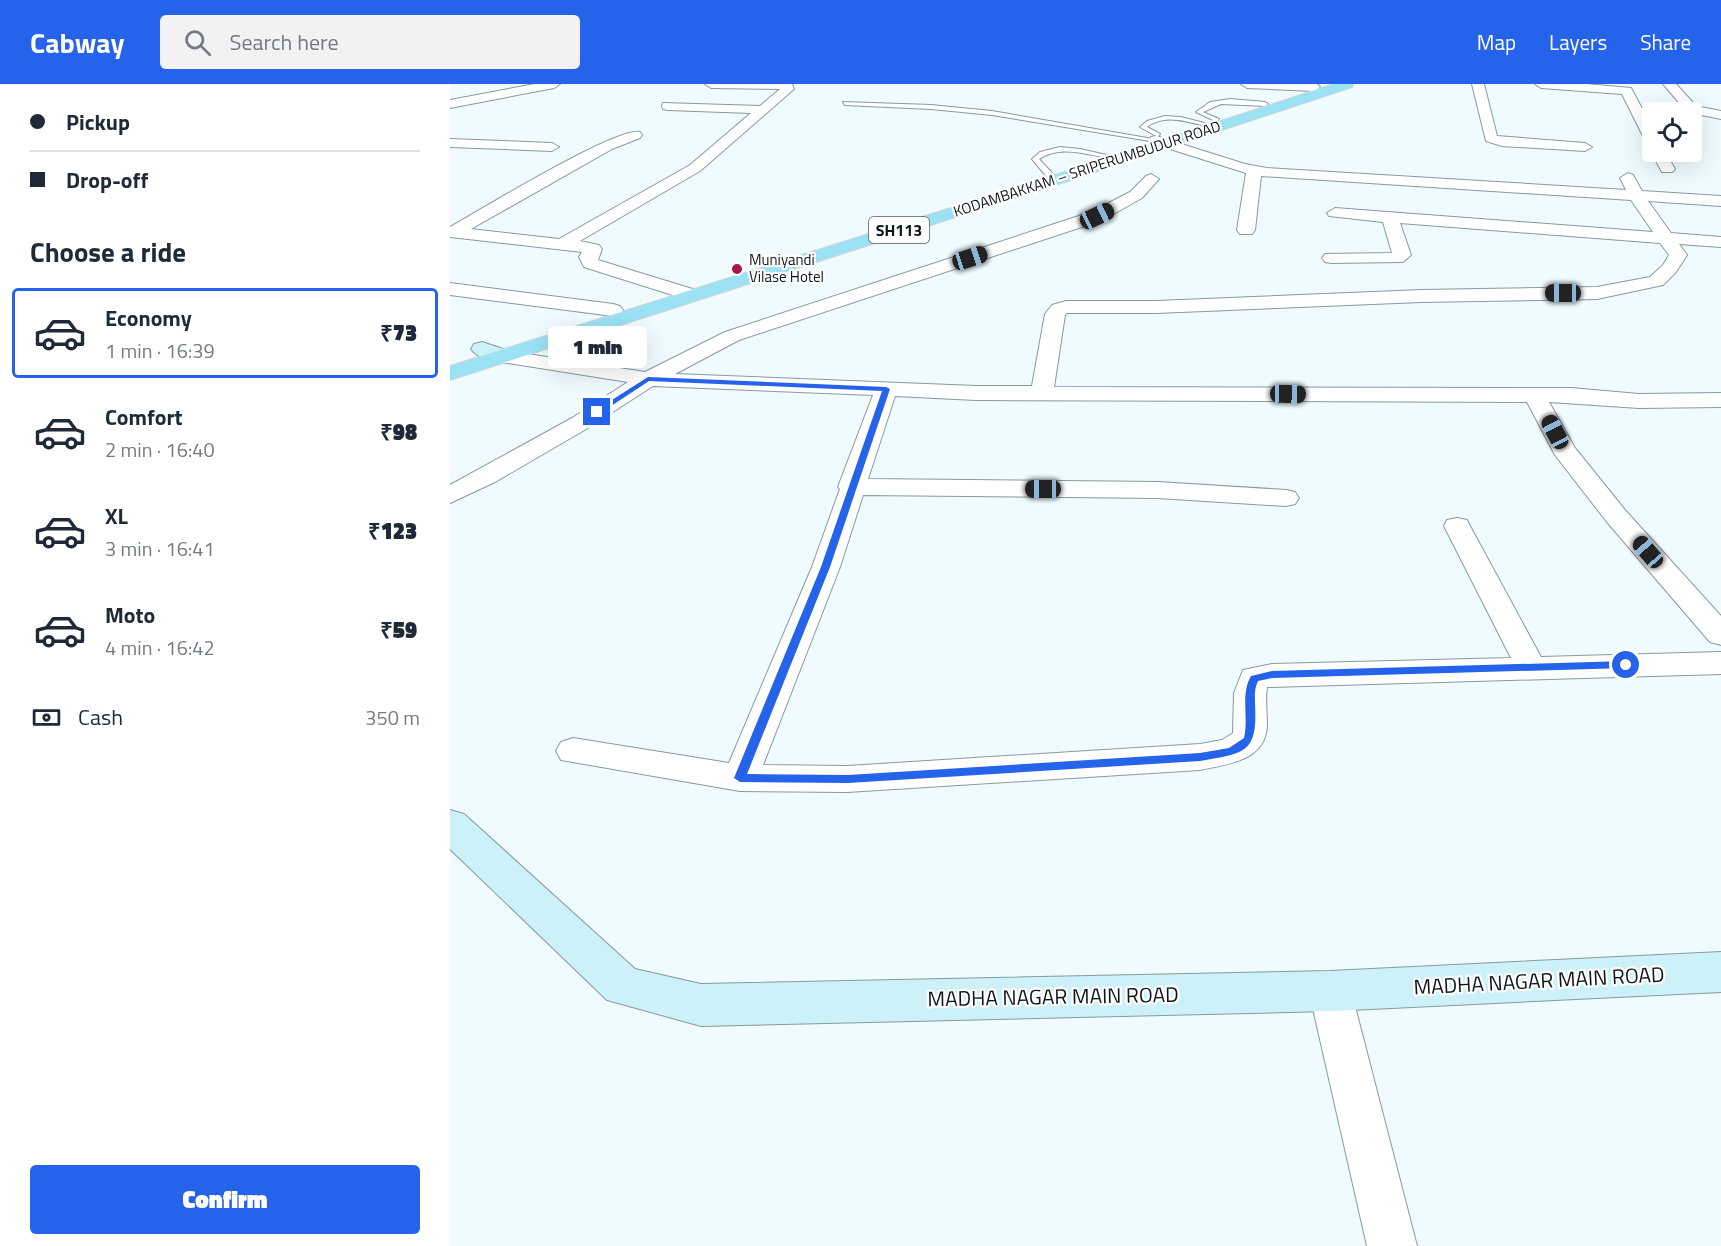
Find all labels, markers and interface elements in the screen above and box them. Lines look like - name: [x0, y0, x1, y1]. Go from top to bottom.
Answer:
- search box: [160, 15, 580, 69]
- text: Cabway: [30, 21, 124, 64]
- text: Search here: [229, 25, 339, 59]
- icon: search: [181, 26, 214, 59]
- text: Map: [1477, 26, 1516, 58]
- text: Layers: [1549, 26, 1607, 58]
- text: Share: [1640, 26, 1691, 58]
- map controls: [1642, 102, 1702, 162]
- button: locate: [1642, 102, 1702, 162]
- text: Pickup: [66, 105, 130, 139]
- street label: KODAMBAKKAM – SRIPERUMBUDUR ROAD: [950, 114, 1224, 223]
- text: Drop-off: [66, 163, 148, 197]
- car: [1077, 200, 1117, 232]
- road number: SH113: [869, 217, 929, 243]
- text: Choose a ride: [30, 231, 186, 272]
- car: [950, 244, 990, 272]
- place label: Muniyandi Vilase Hotel: [749, 248, 824, 288]
- marker: Muniyandi Vilase Hotel: [730, 262, 744, 276]
- car: [1545, 284, 1581, 302]
- text: Economy: [105, 301, 192, 335]
- icon: car: [33, 306, 87, 360]
- text: ₹73: [380, 316, 417, 350]
- callout: 1 min: [548, 325, 646, 367]
- text: 1 min: [573, 331, 622, 362]
- text: 1 min · 16:39: [105, 335, 215, 366]
- car: [1270, 385, 1306, 403]
- route end: [583, 398, 610, 425]
- text: Comfort: [105, 400, 183, 434]
- icon: car: [33, 405, 87, 459]
- car: [1539, 412, 1571, 452]
- text: ₹98: [380, 415, 417, 449]
- text: 2 min · 16:40: [105, 434, 215, 465]
- car: [1025, 480, 1061, 498]
- text: XL: [105, 499, 128, 533]
- icon: car: [33, 504, 87, 558]
- text: ₹123: [368, 514, 417, 548]
- text: 3 min · 16:41: [105, 533, 215, 564]
- car: [1629, 533, 1667, 571]
- text: Moto: [105, 598, 155, 632]
- icon: car: [33, 603, 87, 657]
- text: ₹59: [380, 613, 417, 647]
- text: 4 min · 16:42: [105, 632, 215, 663]
- route start: [1612, 651, 1639, 678]
- text: Cash: [78, 700, 123, 734]
- icon: cash: [30, 701, 63, 734]
- text: 350 m: [365, 702, 420, 733]
- street label: MADHA NAGAR MAIN ROAD: [1413, 957, 1665, 1003]
- street label: MADHA NAGAR MAIN ROAD: [927, 978, 1179, 1014]
- button: Confirm: [30, 1165, 420, 1234]

